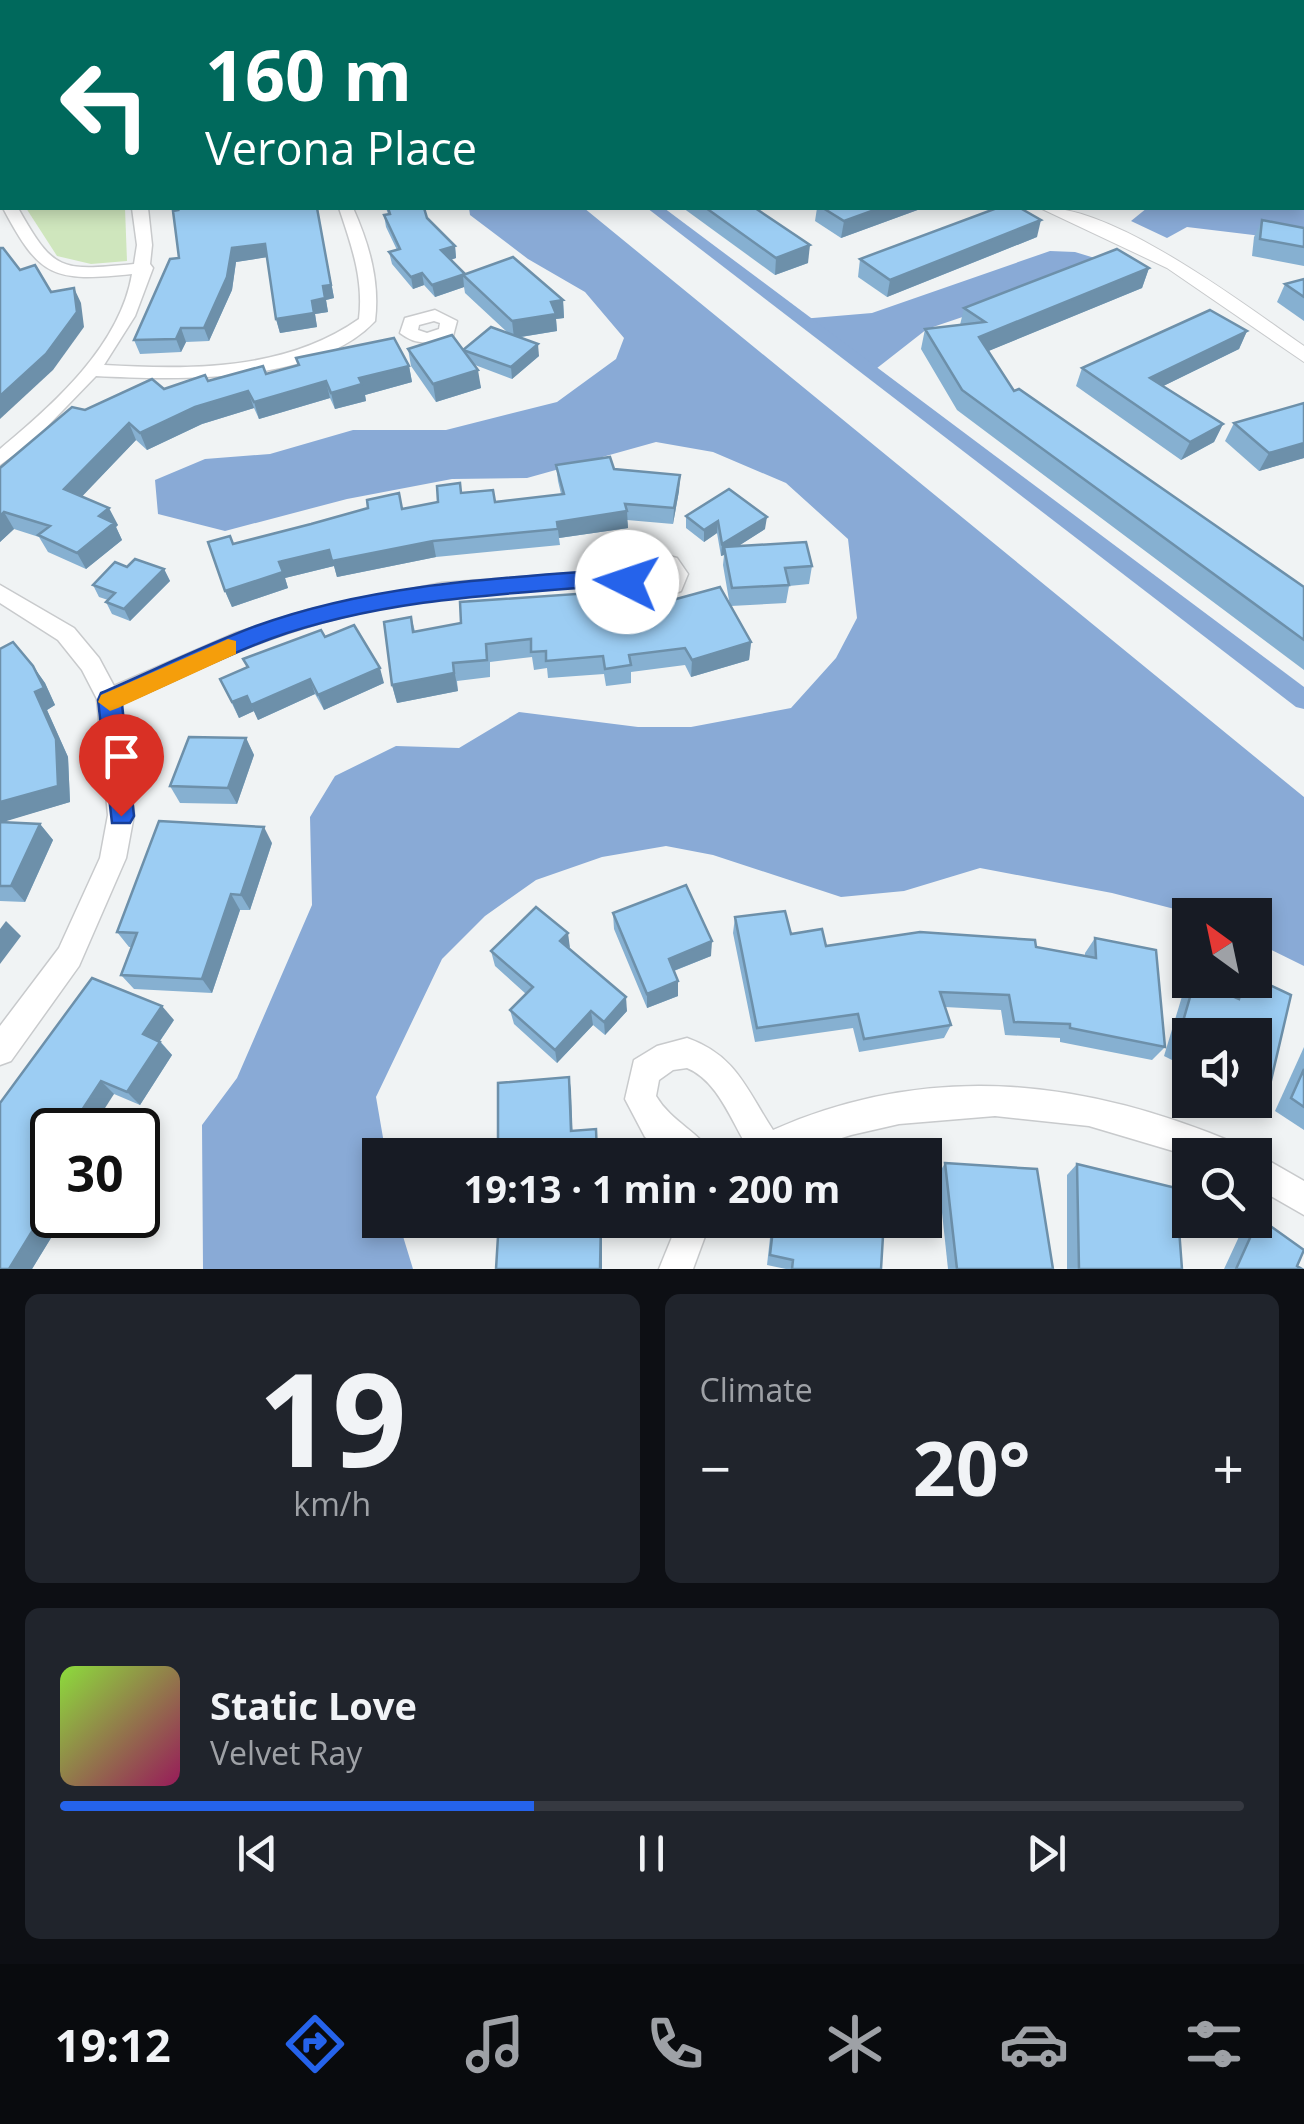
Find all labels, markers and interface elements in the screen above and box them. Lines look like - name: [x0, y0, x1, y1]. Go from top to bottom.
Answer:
- text: 160 m: [205, 26, 412, 122]
- icon: left: [40, 40, 170, 170]
- text: Verona Place: [205, 117, 477, 178]
- position arrow: [575, 530, 679, 634]
- pin: [79, 714, 164, 817]
- icon: arrive: [94, 729, 149, 784]
- north arrow: [1172, 898, 1272, 998]
- map controls: [1172, 898, 1272, 1238]
- button: sound: [1172, 1018, 1272, 1118]
- speed limit sign: 30: [30, 1108, 160, 1238]
- button: search: [1172, 1138, 1272, 1238]
- text: 19:13 · 1 min · 200 m: [464, 1162, 840, 1214]
- text: 19: [258, 1328, 407, 1505]
- text: Climate: [700, 1368, 813, 1411]
- text: 20°: [913, 1416, 1031, 1518]
- text: −: [700, 1430, 731, 1505]
- text: +: [1213, 1430, 1244, 1505]
- text: km/h: [293, 1482, 371, 1525]
- text: Static Love: [210, 1679, 417, 1731]
- text: Velvet Ray: [210, 1731, 362, 1774]
- icon: previous: [230, 1826, 285, 1881]
- icon: pause: [624, 1826, 679, 1881]
- icon: next: [1019, 1826, 1074, 1881]
- icon: directions: [280, 2009, 350, 2079]
- icon: music: [460, 2009, 530, 2079]
- icon: phone: [640, 2009, 710, 2079]
- icon: climate: [820, 2009, 890, 2079]
- icon: car: [999, 2009, 1069, 2079]
- icon: filters: [1179, 2009, 1249, 2079]
- text: 19:12: [55, 2014, 171, 2075]

